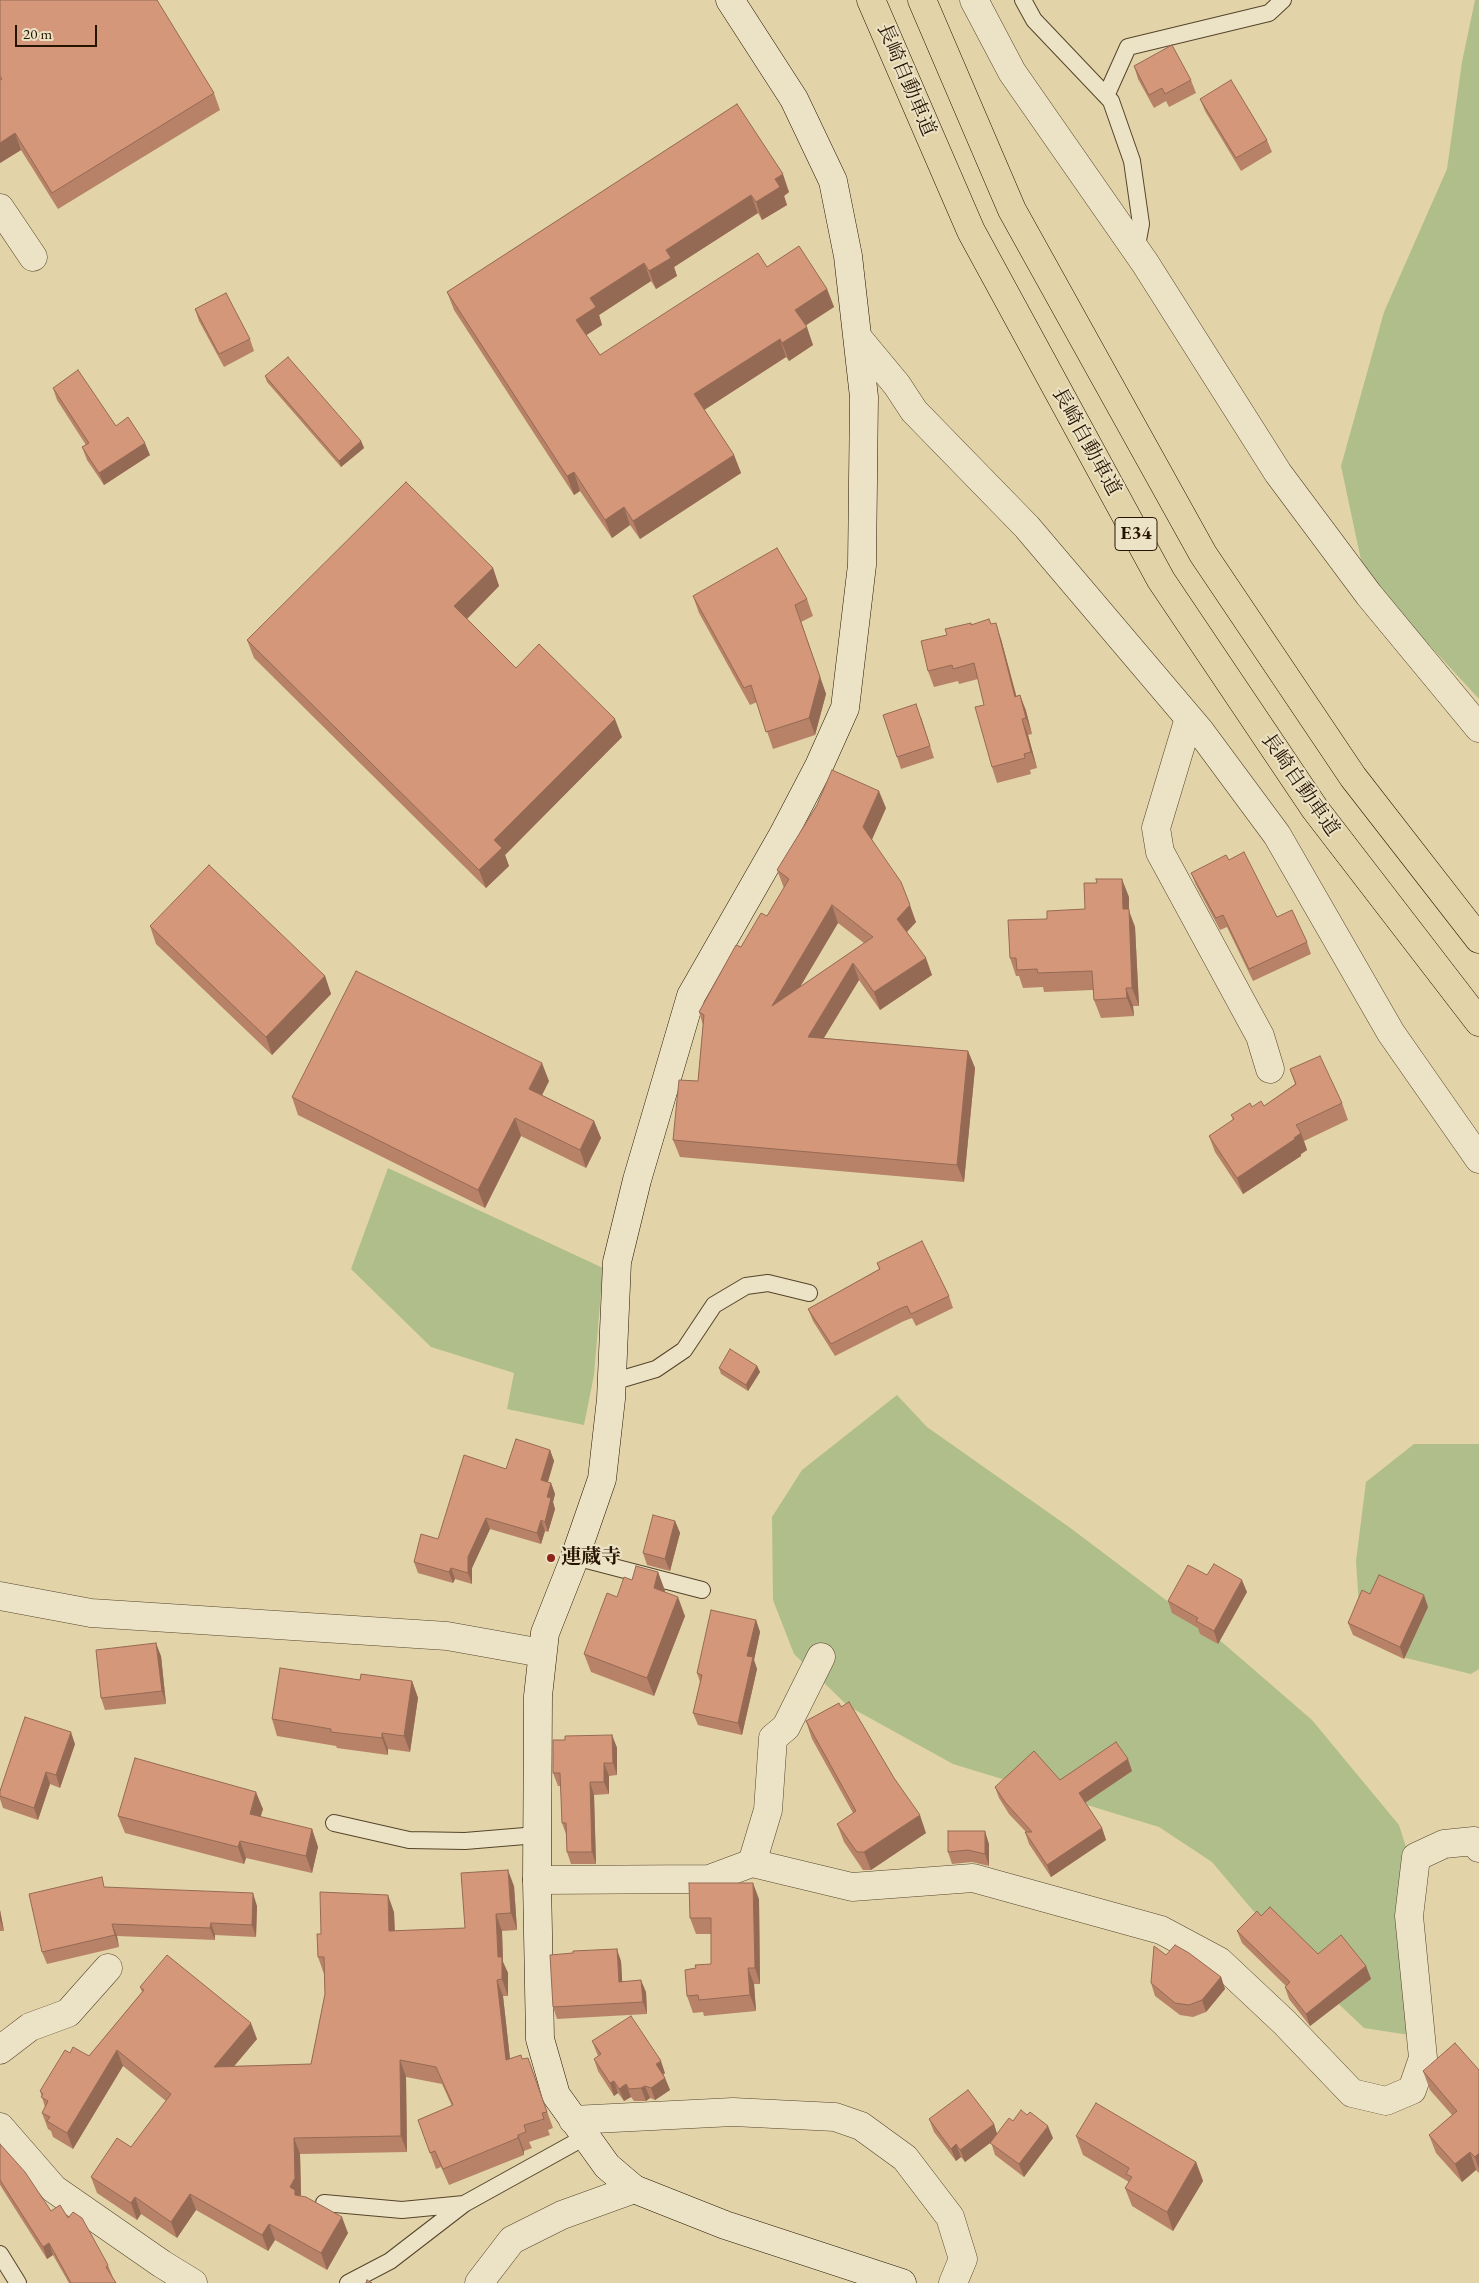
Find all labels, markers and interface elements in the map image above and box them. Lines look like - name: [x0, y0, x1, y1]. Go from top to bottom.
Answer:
- scale bar: [18, 15, 100, 47]
- street label: 長崎自動車道: [872, 20, 940, 140]
- text: 20 m: [23, 24, 52, 43]
- street label: 長崎自動車道: [1046, 384, 1126, 500]
- road number: E34: [1115, 518, 1157, 550]
- street label: 長崎自動車道: [1256, 729, 1344, 841]
- place label: 連蔵寺: [561, 1546, 621, 1570]
- marker: 連蔵寺: [545, 1552, 557, 1564]

